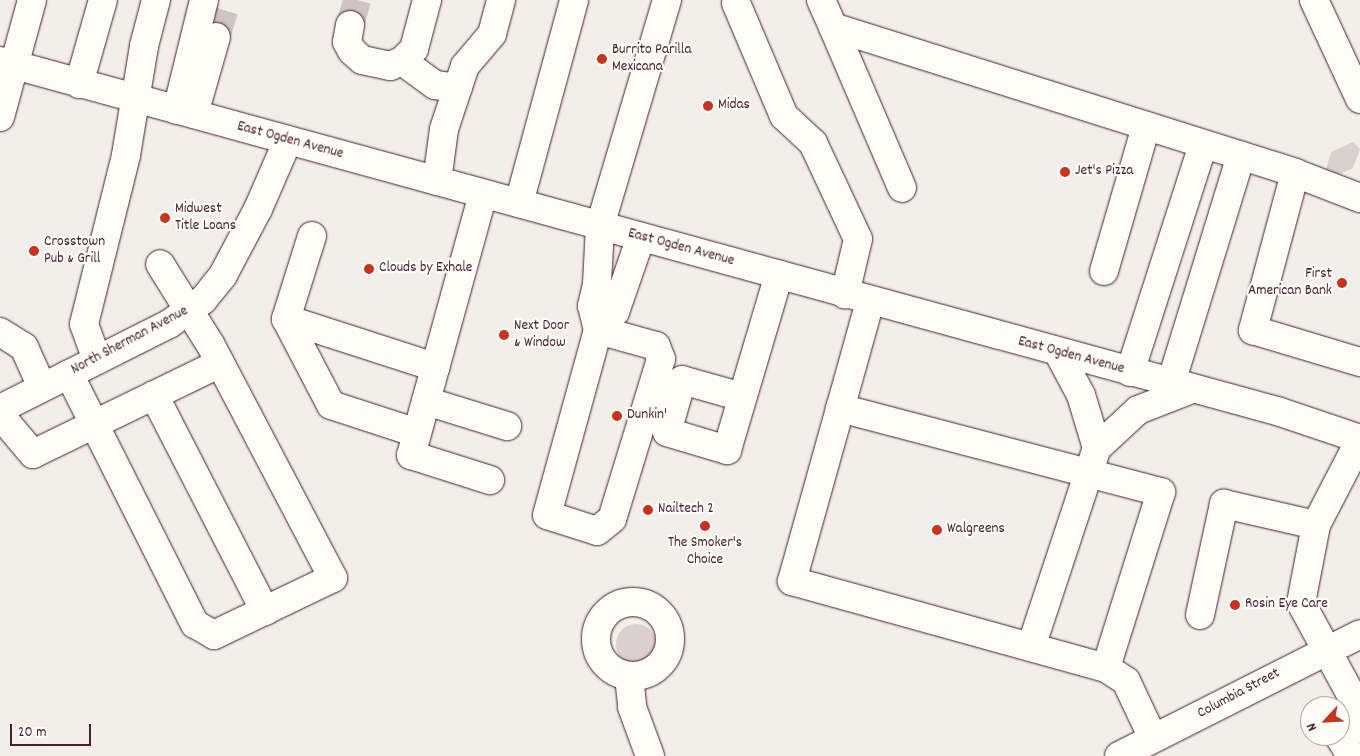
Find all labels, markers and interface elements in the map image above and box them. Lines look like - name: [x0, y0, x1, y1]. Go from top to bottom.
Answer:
- place label: Burrito Parilla Mexicana: [612, 41, 691, 76]
- marker: Burrito Parilla Mexicana: [596, 53, 608, 65]
- place label: Midas: [718, 97, 750, 115]
- marker: Midas: [702, 100, 714, 112]
- street label: East Ogden Avenue: [235, 118, 345, 164]
- place label: Jet's Pizza: [1075, 163, 1133, 181]
- marker: Jet's Pizza: [1059, 166, 1071, 178]
- place label: Midwest Title Loans: [175, 200, 236, 235]
- marker: Midwest Title Loans: [159, 212, 171, 224]
- street label: East Ogden Avenue: [626, 225, 736, 271]
- place label: Crosstown Pub & Grill: [44, 233, 105, 268]
- marker: Crosstown Pub & Grill: [28, 245, 40, 257]
- place label: Clouds by Exhale: [379, 260, 472, 278]
- marker: Clouds by Exhale: [363, 263, 375, 275]
- place label: First American Bank: [1248, 265, 1332, 300]
- marker: First American Bank: [1336, 277, 1348, 289]
- street label: North Sherman Avenue: [68, 303, 192, 379]
- place label: Next Door & Window: [514, 317, 569, 352]
- marker: Next Door & Window: [498, 329, 510, 341]
- street label: East Ogden Avenue: [1016, 333, 1126, 379]
- place label: Dunkin': [627, 407, 667, 425]
- marker: Dunkin': [611, 410, 623, 422]
- place label: Nailtech 2: [658, 501, 714, 519]
- marker: Nailtech 2: [642, 504, 654, 516]
- marker: The Smoker's Choice: [699, 520, 711, 532]
- place label: Walgreens: [947, 521, 1005, 539]
- marker: Walgreens: [931, 524, 943, 536]
- place label: The Smoker's Choice: [668, 534, 742, 569]
- place label: Rosin Eye Care: [1245, 596, 1328, 614]
- marker: Rosin Eye Care: [1229, 599, 1241, 611]
- street label: Columbia Street: [1195, 665, 1283, 723]
- north arrow: [1300, 696, 1350, 746]
- scale bar: [12, 714, 94, 746]
- text: N: [1302, 720, 1323, 734]
- text: 20 m: [18, 722, 46, 744]

